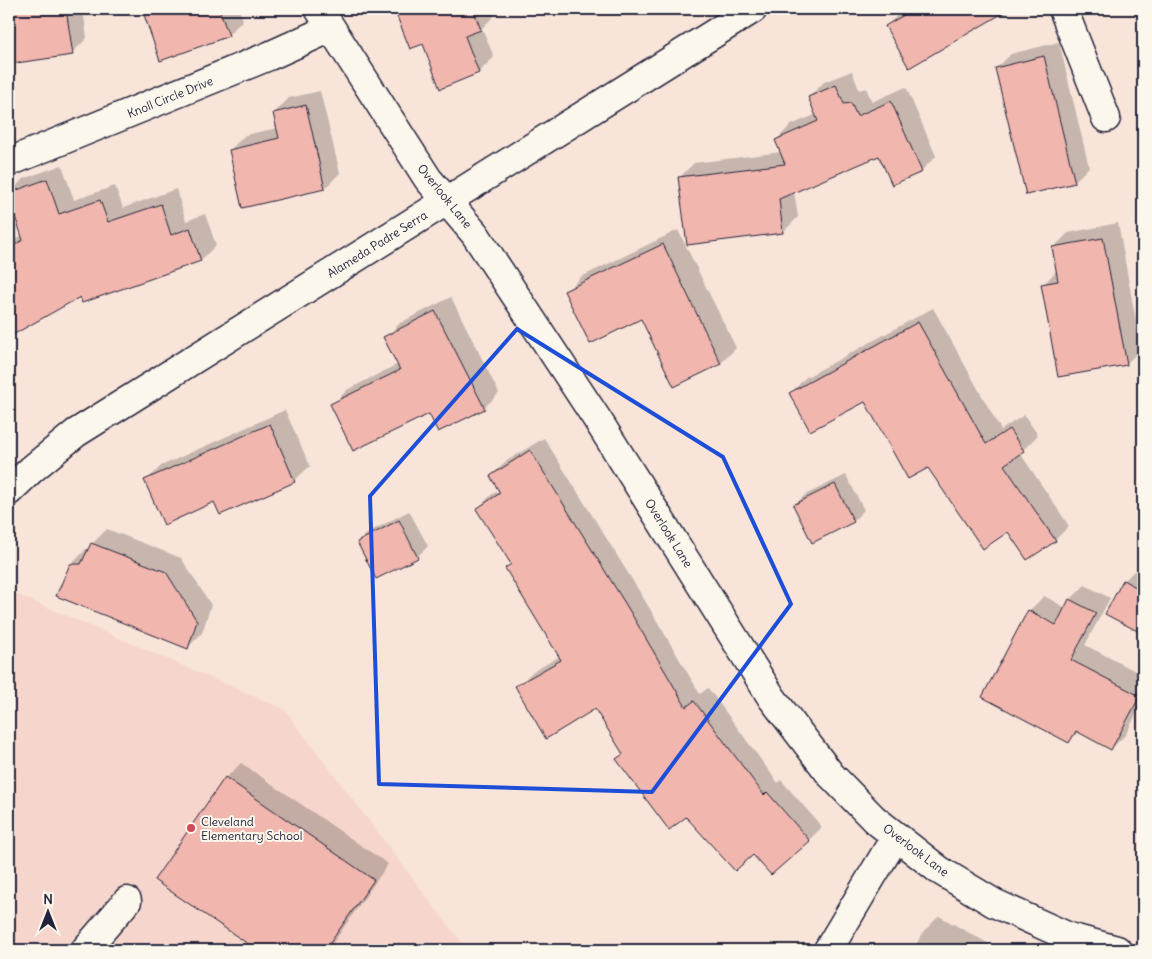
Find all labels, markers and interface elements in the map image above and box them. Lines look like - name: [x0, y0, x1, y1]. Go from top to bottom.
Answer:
- street label: Knoll Circle Drive: [125, 73, 215, 121]
- street label: Overlook Lane: [415, 161, 475, 231]
- street label: Alameda Padre Serra: [324, 207, 430, 281]
- street label: Overlook Lane: [642, 496, 696, 570]
- place label: Cleveland Elementary School: [201, 814, 302, 843]
- street label: Overlook Lane: [880, 820, 952, 880]
- marker: Cleveland Elementary School: [185, 822, 197, 834]
- north arrow: [22, 886, 72, 936]
- text: N: [43, 890, 53, 908]

